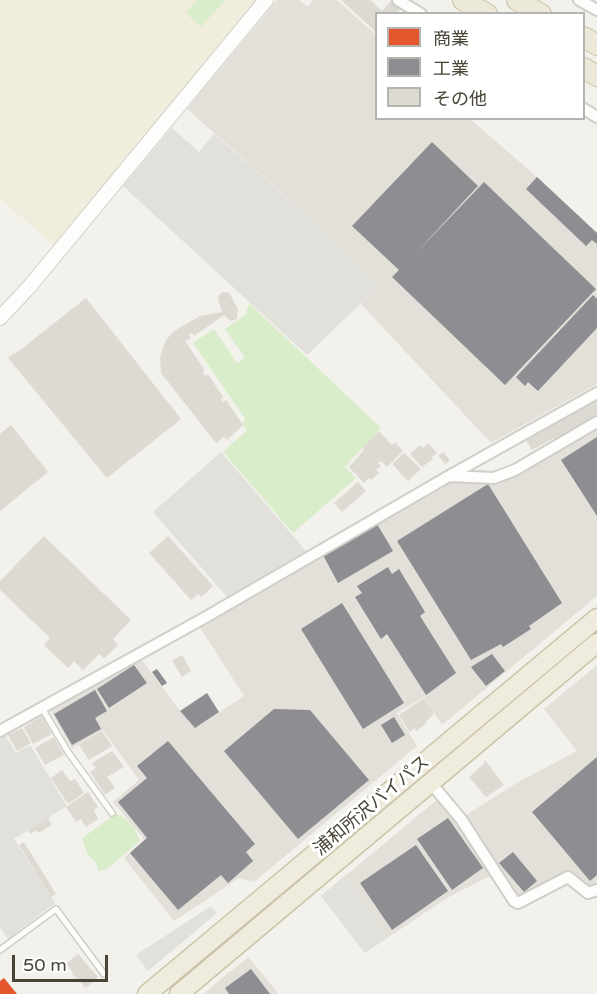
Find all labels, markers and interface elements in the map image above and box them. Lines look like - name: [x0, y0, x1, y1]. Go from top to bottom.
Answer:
- legend: [375, 12, 585, 120]
- text: 商業: [433, 28, 469, 50]
- text: 工業: [433, 58, 469, 80]
- text: その他: [433, 88, 487, 110]
- street label: 浦和所沢バイパス: [310, 751, 434, 861]
- scale bar: [15, 943, 111, 981]
- text: 50 m: [23, 954, 67, 976]

